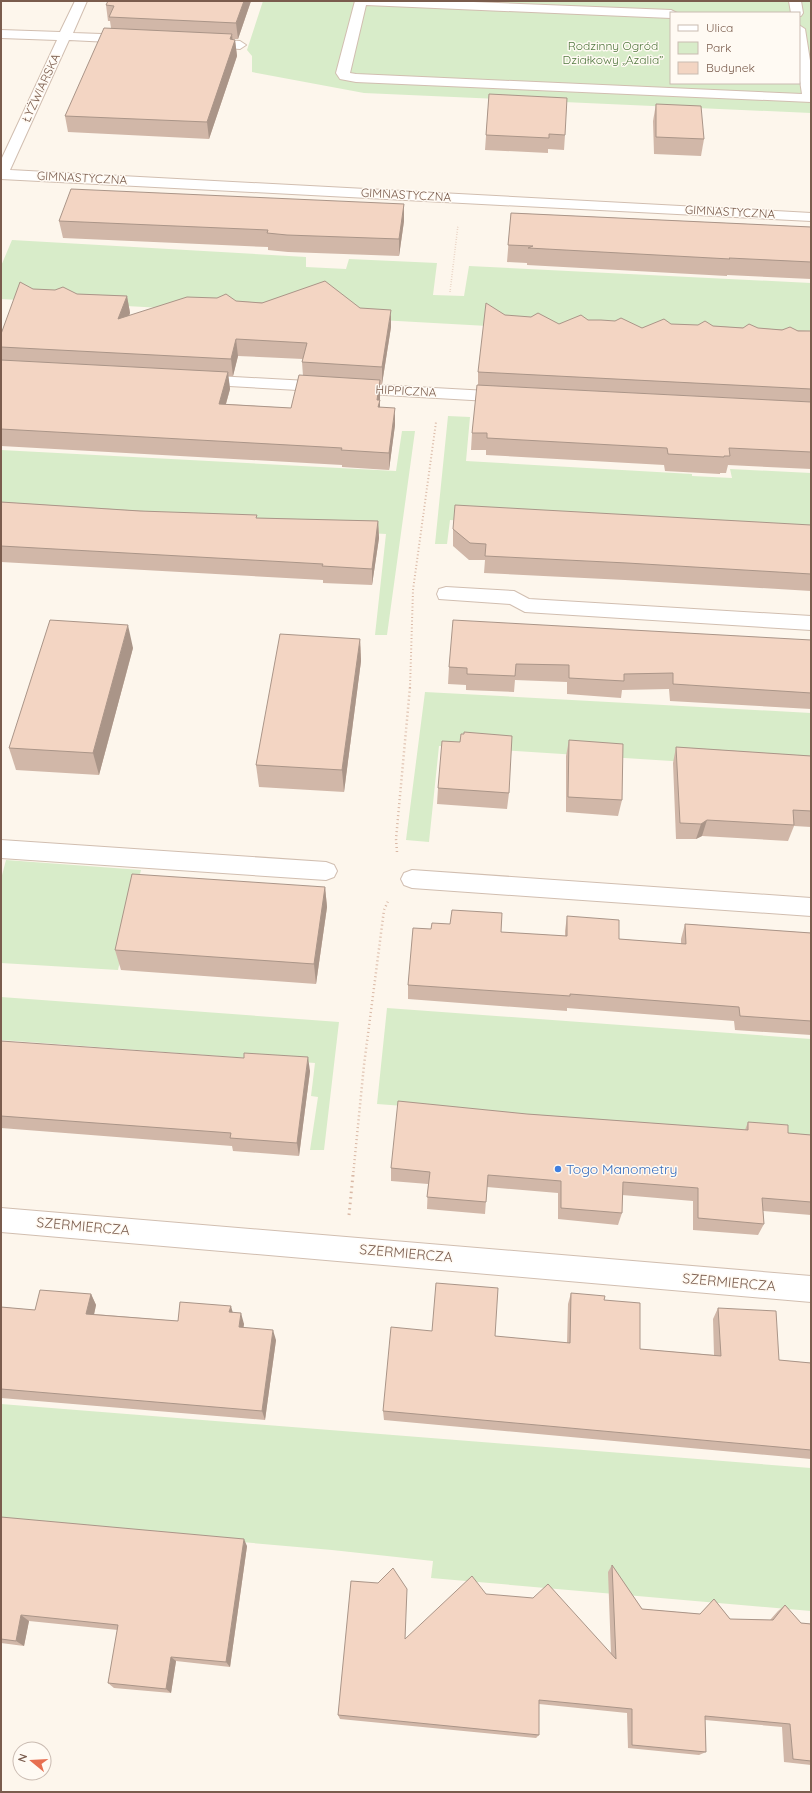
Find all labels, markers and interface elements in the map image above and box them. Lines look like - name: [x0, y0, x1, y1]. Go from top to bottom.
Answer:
- legend: [670, 12, 800, 84]
- text: Ulica: [706, 20, 733, 35]
- park label: Rodzinny Ogród Działkowy „Azalia”: [563, 38, 663, 67]
- text: Park: [706, 40, 731, 55]
- street label: ŁYŻWIARSKA: [18, 51, 63, 125]
- text: Budynek: [706, 60, 755, 75]
- street label: GIMNASTYCZNA: [37, 168, 128, 187]
- street label: GIMNASTYCZNA: [361, 185, 452, 204]
- street label: GIMNASTYCZNA: [685, 202, 776, 221]
- street label: HIPPICZNA: [375, 381, 437, 400]
- place label: Togo Manometry: [566, 1160, 677, 1178]
- marker: Togo Manometry: [553, 1164, 563, 1174]
- street label: SZERMIERCZA: [36, 1213, 130, 1239]
- street label: SZERMIERCZA: [359, 1240, 453, 1266]
- street label: SZERMIERCZA: [682, 1269, 776, 1295]
- north arrow: [12, 1741, 52, 1781]
- text: N: [15, 1752, 30, 1764]

